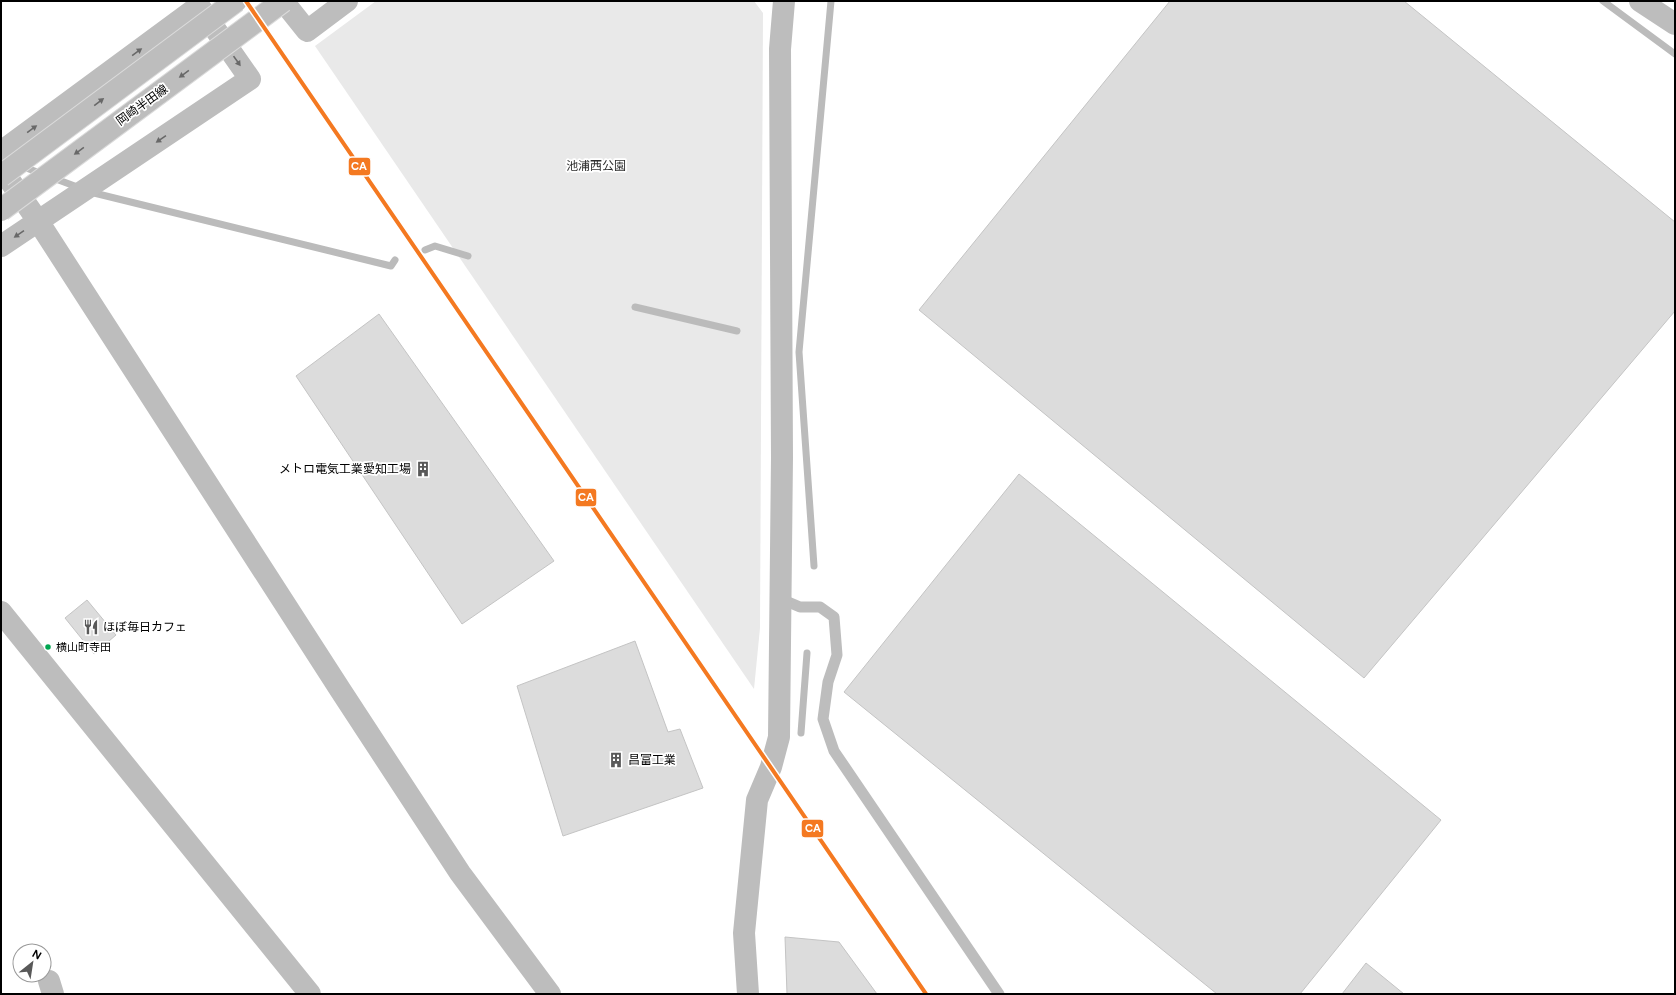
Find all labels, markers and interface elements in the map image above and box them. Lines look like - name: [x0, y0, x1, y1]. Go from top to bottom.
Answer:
- one-way arrow: [132, 48, 142, 56]
- one-way arrow: [233, 56, 241, 66]
- one-way arrow: [179, 70, 189, 78]
- street label: 岡崎半田線: [114, 82, 170, 128]
- one-way arrow: [94, 98, 104, 106]
- one-way arrow: [27, 125, 38, 133]
- one-way arrow: [156, 135, 166, 143]
- one-way arrow: [74, 147, 85, 155]
- line badge: CA: [348, 157, 371, 176]
- park label: 池浦西公園: [566, 159, 626, 173]
- text: CA: [351, 160, 367, 173]
- one-way arrow: [14, 230, 25, 238]
- building icon: メトロ電気工業愛知工場: [414, 460, 432, 478]
- place label: メトロ電気工業愛知工場: [279, 462, 411, 476]
- line badge: CA: [575, 488, 597, 507]
- text: CA: [578, 491, 594, 504]
- restaurant icon: ほぼ毎日カフェ: [82, 618, 100, 636]
- place label: ほぼ毎日カフェ: [103, 620, 187, 634]
- place label: 横山町寺田: [56, 641, 111, 654]
- marker: 横山町寺田: [43, 642, 53, 652]
- building icon: 昌富工業: [607, 751, 625, 769]
- place label: 昌富工業: [628, 753, 676, 767]
- line badge: CA: [801, 819, 824, 838]
- text: CA: [805, 822, 821, 835]
- north arrow: [12, 943, 52, 983]
- text: N: [30, 947, 44, 963]

